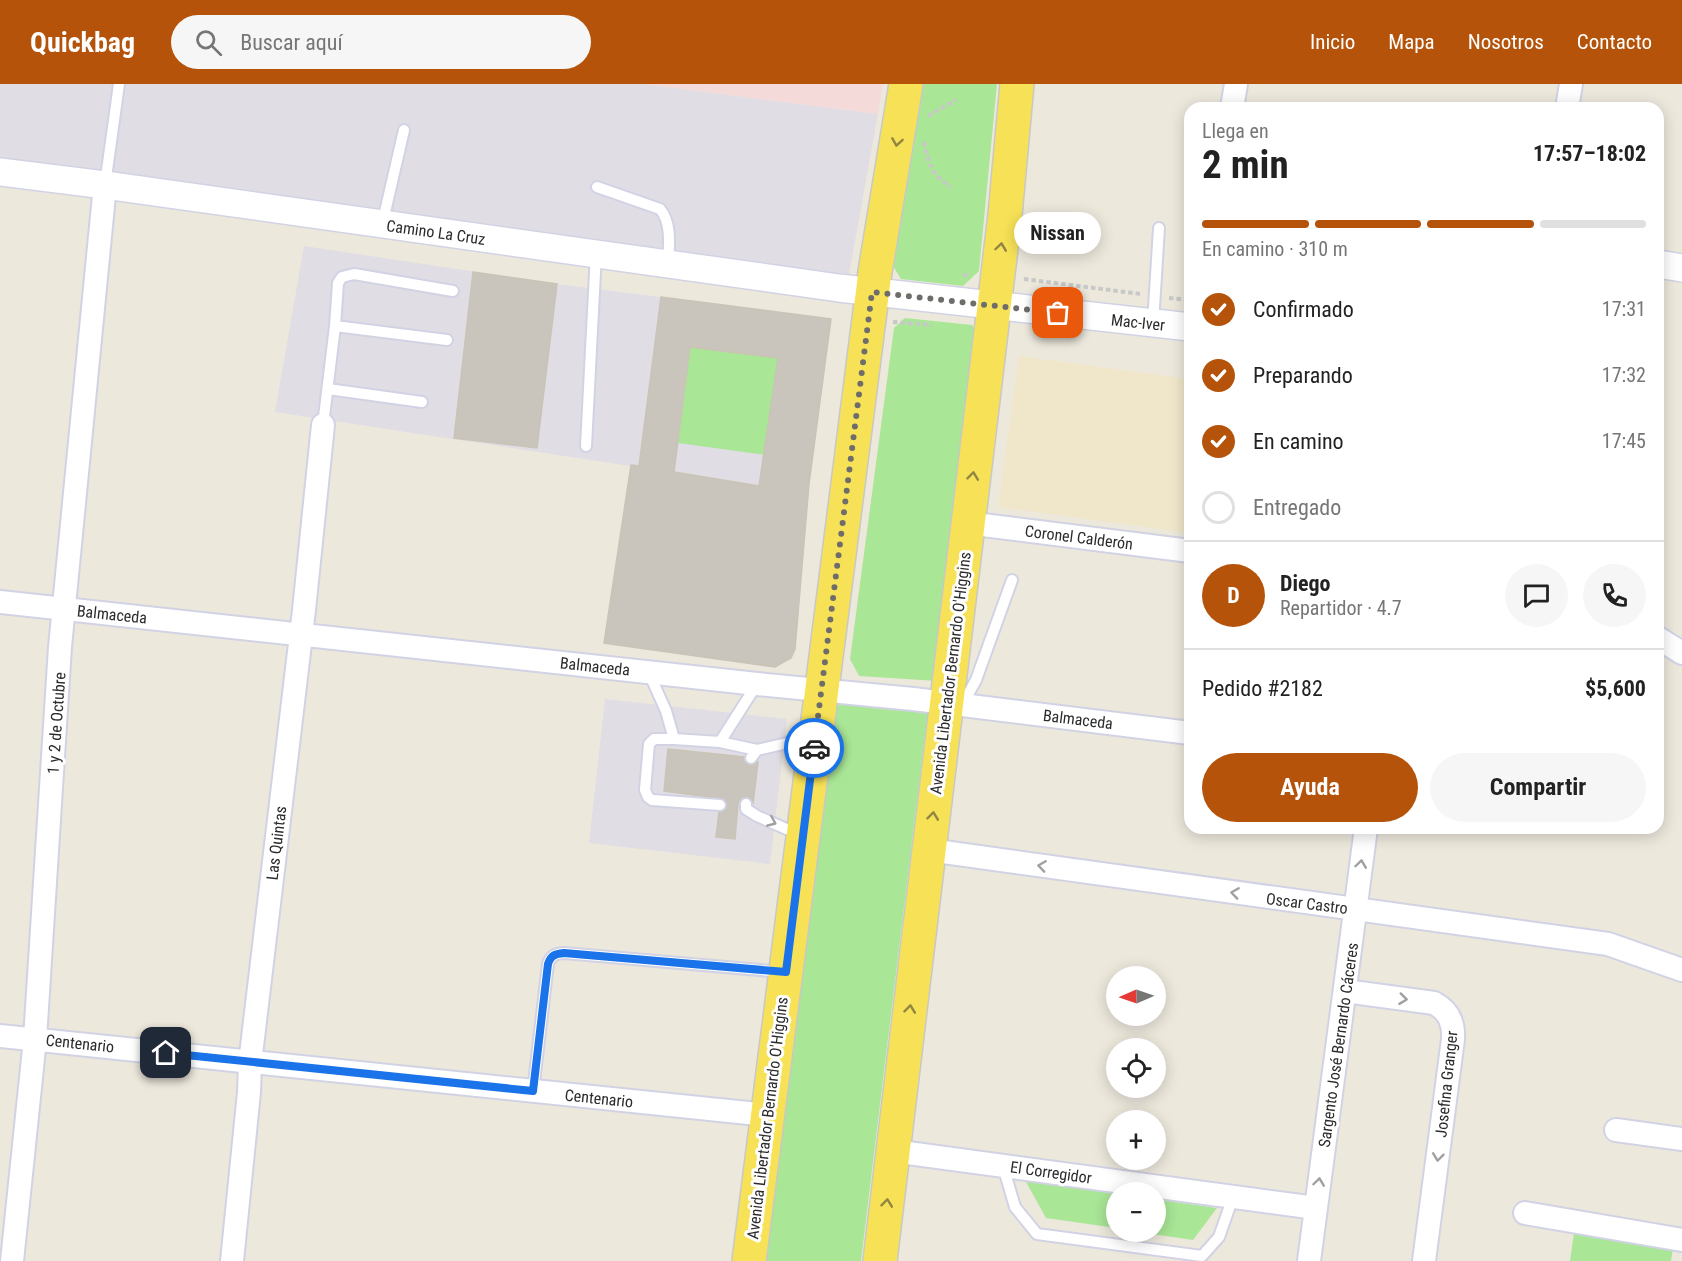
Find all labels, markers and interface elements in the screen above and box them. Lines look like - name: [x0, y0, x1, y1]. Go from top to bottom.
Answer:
- search box: [171, 15, 591, 69]
- text: Quickbag: [30, 26, 135, 59]
- icon: search: [192, 26, 225, 59]
- text: Buscar aquí: [240, 30, 343, 55]
- text: Inicio: [1310, 30, 1355, 54]
- text: Mapa: [1388, 30, 1435, 54]
- text: Nosotros: [1468, 30, 1544, 54]
- text: Contacto: [1577, 30, 1652, 54]
- text: Llega en: [1202, 119, 1269, 143]
- one-way arrow: [891, 137, 903, 146]
- text: 17:57–18:02: [1533, 141, 1646, 166]
- text: 2 min: [1202, 142, 1289, 188]
- callout: Nissan: [1014, 211, 1102, 253]
- street label: Camino La Cruz: [385, 216, 487, 249]
- text: Nissan: [1030, 221, 1085, 245]
- text: En camino · 310 m: [1202, 237, 1348, 261]
- one-way arrow: [994, 243, 1007, 252]
- pin: [1032, 287, 1083, 338]
- icon: check: [1202, 293, 1235, 326]
- icon: bag: [1041, 296, 1074, 329]
- text: Confirmado: [1253, 297, 1354, 322]
- text: 17:31: [1602, 297, 1646, 321]
- street label: Mac-Iver: [1110, 310, 1166, 335]
- icon: check: [1202, 359, 1235, 392]
- text: Preparando: [1253, 363, 1353, 388]
- text: 17:32: [1602, 363, 1646, 387]
- icon: check: [1202, 425, 1235, 458]
- text: En camino: [1253, 429, 1344, 454]
- text: 17:45: [1602, 429, 1646, 453]
- one-way arrow: [967, 471, 979, 481]
- text: Entregado: [1253, 495, 1341, 520]
- street label: Coronel Calderón: [1024, 521, 1134, 554]
- street label: Avenida Libertador Bernardo O'Higgins: [926, 551, 975, 795]
- button: chat: [1505, 564, 1568, 627]
- button: phone: [1583, 564, 1646, 627]
- text: Diego: [1280, 571, 1331, 596]
- text: D: [1227, 583, 1240, 608]
- text: Repartidor · 4.7: [1280, 596, 1402, 620]
- street label: Balmaceda: [76, 601, 148, 628]
- street label: Balmaceda: [559, 653, 631, 680]
- street label: 1 y 2 de Octubre: [43, 671, 70, 775]
- text: Pedido #2182: [1202, 676, 1323, 701]
- text: $5,600: [1585, 676, 1646, 701]
- street label: Balmaceda: [1042, 706, 1114, 733]
- courier: [784, 718, 844, 778]
- icon: car: [798, 732, 831, 765]
- button: Ayuda: [1202, 753, 1418, 822]
- button: Compartir: [1430, 753, 1646, 822]
- street label: Las Quintas: [263, 805, 290, 881]
- one-way arrow: [926, 811, 939, 820]
- one-way arrow: [765, 815, 776, 827]
- one-way arrow: [1355, 859, 1367, 869]
- one-way arrow: [1037, 860, 1046, 872]
- one-way arrow: [1230, 887, 1240, 899]
- street label: Oscar Castro: [1265, 889, 1349, 918]
- street label: Sargento José Bernardo Cáceres: [1315, 942, 1362, 1149]
- north arrow: [1106, 966, 1166, 1026]
- map controls: [1106, 966, 1166, 1242]
- one-way arrow: [1398, 992, 1407, 1004]
- street label: Avenida Libertador Bernardo O'Higgins: [743, 996, 792, 1240]
- one-way arrow: [903, 1005, 916, 1014]
- pin: [140, 1027, 191, 1078]
- street label: Centenario: [45, 1030, 115, 1057]
- street label: Josefina Granger: [1431, 1030, 1462, 1138]
- icon: home: [149, 1036, 182, 1069]
- button: locate: [1106, 1038, 1166, 1098]
- street label: Centenario: [564, 1085, 634, 1112]
- button: +: [1106, 1110, 1166, 1170]
- one-way arrow: [1432, 1153, 1445, 1162]
- street label: El Corregidor: [1009, 1157, 1093, 1188]
- one-way arrow: [1313, 1178, 1325, 1187]
- button: −: [1106, 1182, 1166, 1242]
- one-way arrow: [880, 1198, 893, 1207]

